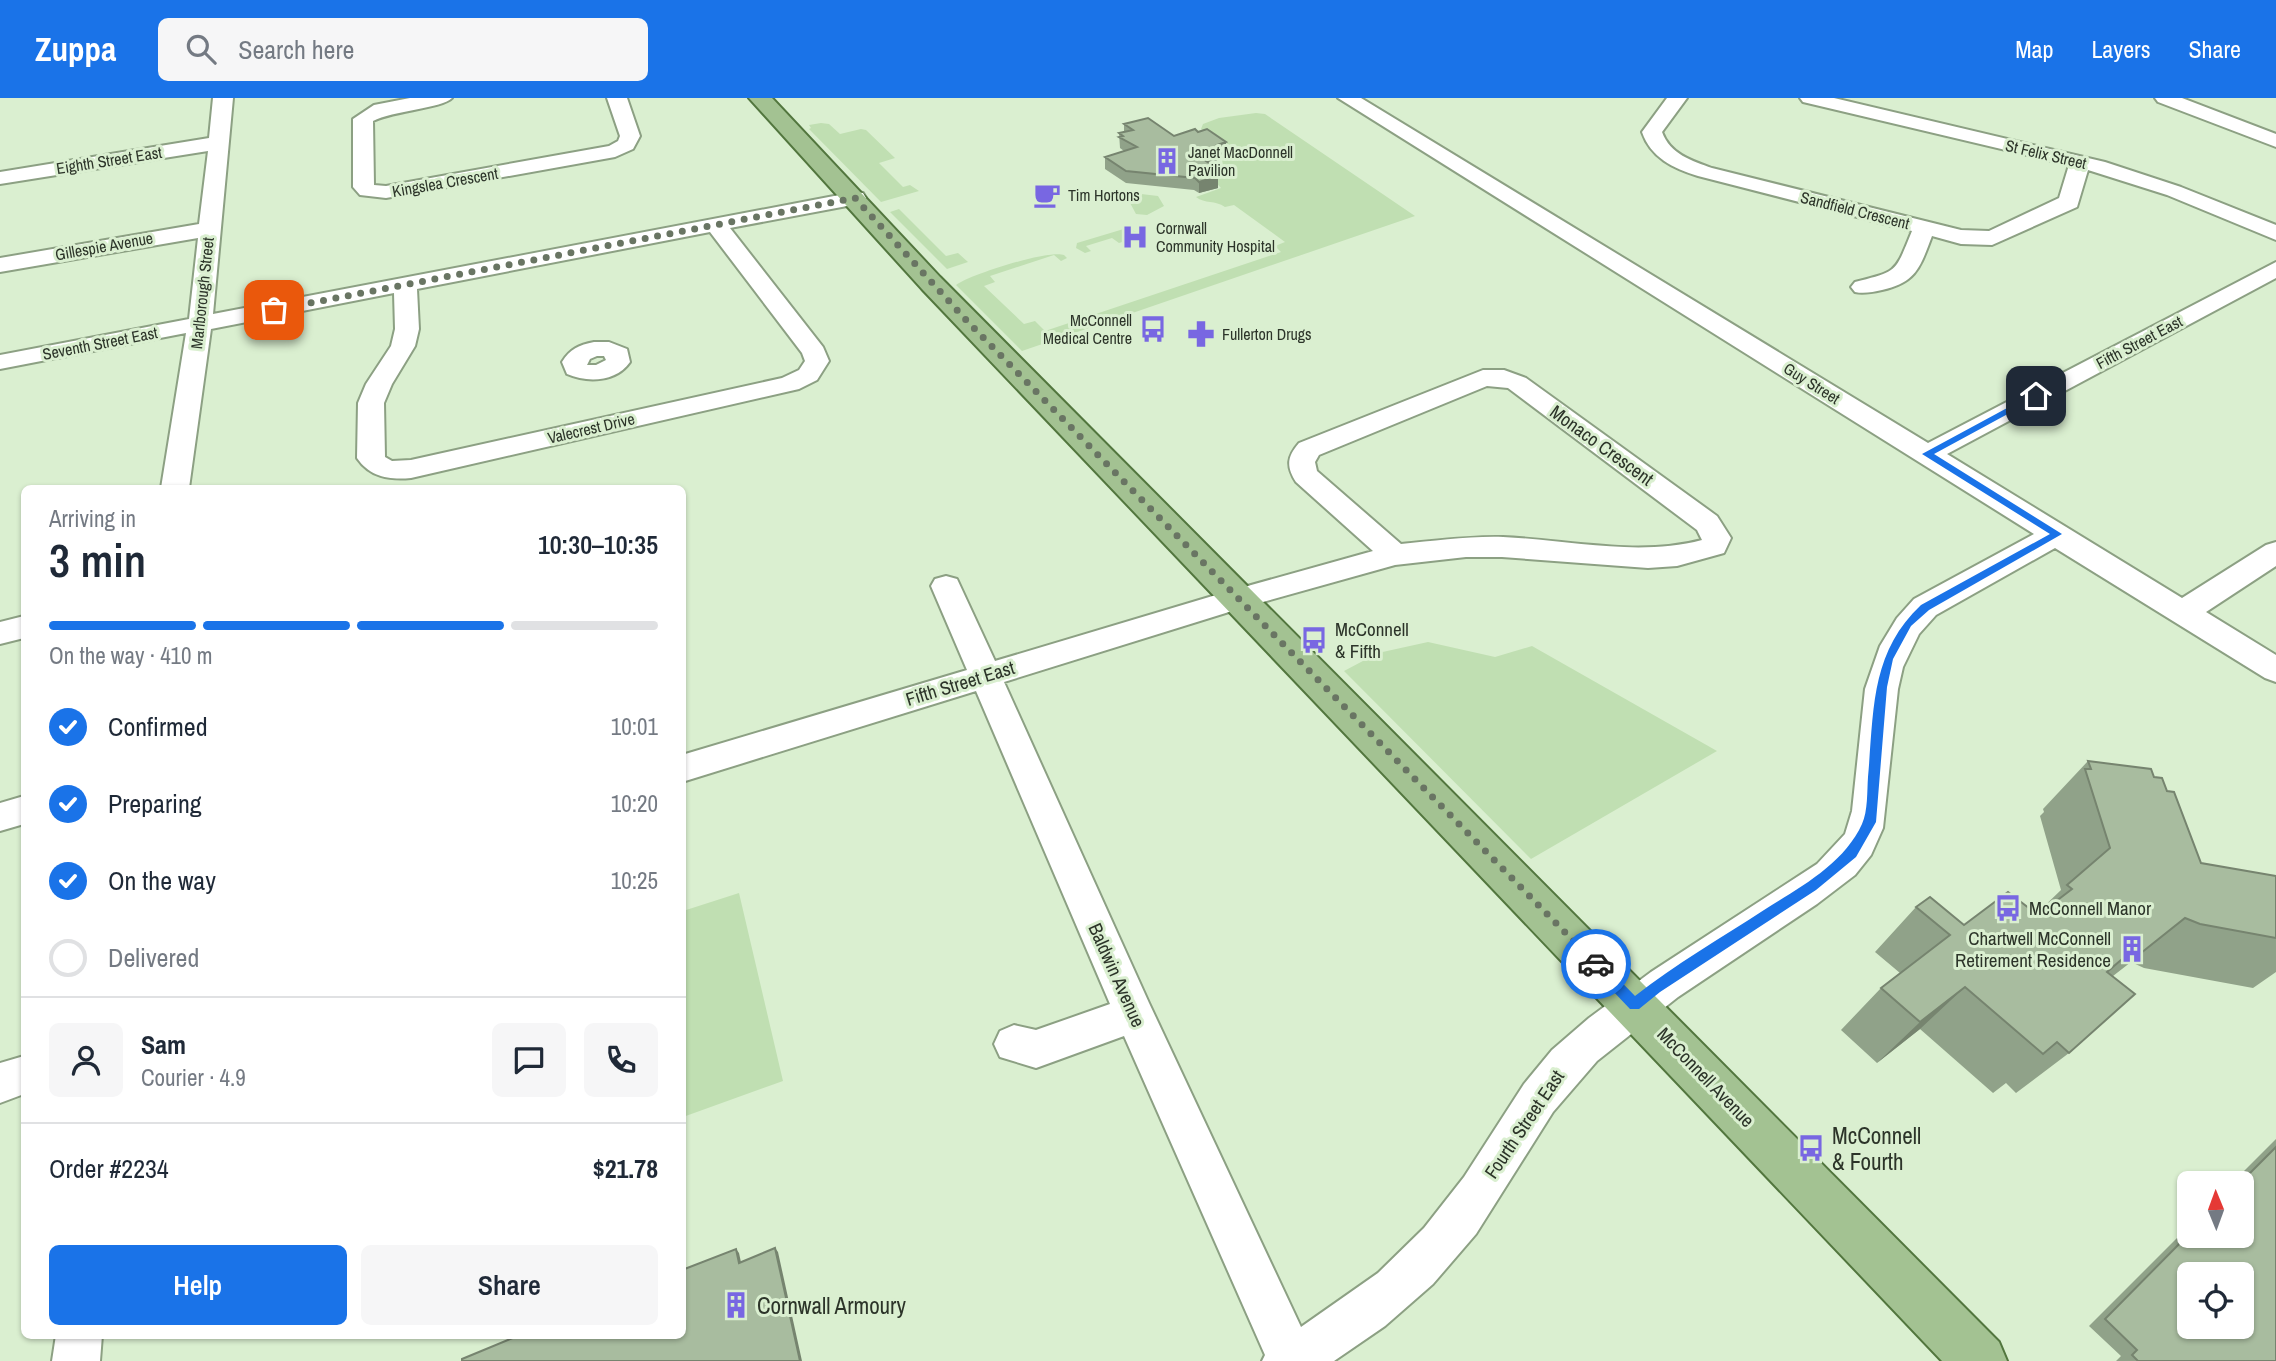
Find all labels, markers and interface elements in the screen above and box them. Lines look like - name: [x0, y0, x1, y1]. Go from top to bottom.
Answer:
- search box: [158, 18, 648, 81]
- text: Zuppa: [35, 27, 116, 71]
- icon: search: [182, 30, 220, 68]
- text: Search here: [238, 32, 354, 67]
- text: Map: [2015, 33, 2053, 65]
- text: Layers: [2091, 33, 2150, 65]
- text: Share: [2188, 33, 2241, 65]
- street label: St Felix Street: [2003, 134, 2089, 174]
- street label: Eighth Street East: [55, 141, 164, 179]
- place label: Janet MacDonnell Pavilion: [1188, 141, 1293, 181]
- building icon: Janet MacDonnell Pavilion: [1152, 146, 1182, 176]
- street label: Kingslea Crescent: [390, 162, 500, 202]
- cafe icon: Tim Hortons: [1032, 180, 1062, 210]
- place label: Tim Hortons: [1068, 184, 1140, 206]
- street label: Sandfield Crescent: [1798, 186, 1912, 234]
- place label: Cornwall Community Hospital: [1156, 217, 1275, 257]
- hospital icon: Cornwall Community Hospital: [1120, 222, 1150, 252]
- street label: Gillespie Avenue: [53, 227, 155, 265]
- street label: Marlborough Street: [185, 236, 219, 350]
- pin: [244, 280, 304, 340]
- icon: bag: [255, 291, 293, 329]
- place label: McConnell Medical Centre: [1043, 309, 1132, 349]
- street label: Fifth Street East: [2092, 310, 2186, 374]
- bus stop icon: McConnell Medical Centre: [1138, 314, 1168, 344]
- pharmacy icon: Fullerton Drugs: [1186, 319, 1216, 349]
- street label: Seventh Street East: [41, 321, 160, 365]
- place label: Fullerton Drugs: [1222, 323, 1312, 345]
- street label: Guy Street: [1780, 357, 1845, 409]
- pin: [2006, 366, 2066, 426]
- icon: home: [2017, 377, 2055, 415]
- street label: Monaco Crescent: [1545, 399, 1660, 492]
- street label: Valecrest Drive: [545, 407, 637, 449]
- text: Arriving in: [49, 503, 136, 534]
- text: 10:30–10:35: [538, 527, 658, 562]
- text: 3 min: [49, 529, 146, 591]
- place label: McConnell & Fifth: [1335, 616, 1409, 664]
- bus stop icon: McConnell & Fifth: [1299, 625, 1329, 655]
- text: On the way · 410 m: [49, 640, 213, 671]
- street label: Fifth Street East: [902, 654, 1018, 712]
- icon: check: [49, 708, 87, 746]
- text: Confirmed: [108, 709, 208, 744]
- text: 10:01: [611, 711, 658, 742]
- icon: check: [49, 785, 87, 823]
- text: Preparing: [108, 786, 202, 821]
- text: 10:20: [611, 788, 658, 819]
- icon: check: [49, 862, 87, 900]
- text: On the way: [108, 863, 216, 898]
- text: 10:25: [611, 865, 658, 896]
- bus stop icon: McConnell Manor: [1993, 893, 2023, 923]
- place label: McConnell Manor: [2029, 895, 2152, 921]
- street label: Baldwin Avenue: [1082, 919, 1152, 1031]
- place label: Chartwell McConnell Retirement Residence: [1955, 925, 2111, 973]
- courier: [1561, 929, 1631, 999]
- building icon: Chartwell McConnell Retirement Residence: [2117, 934, 2147, 964]
- text: Delivered: [108, 940, 199, 975]
- icon: car: [1577, 945, 1615, 983]
- street label: McConnell Avenue: [1652, 1021, 1760, 1133]
- button: person: [49, 1023, 123, 1097]
- button: chat: [492, 1023, 566, 1097]
- button: phone: [584, 1023, 658, 1097]
- text: Sam: [141, 1027, 186, 1062]
- text: Courier · 4.9: [141, 1062, 246, 1093]
- street label: Fourth Street East: [1478, 1064, 1570, 1183]
- place label: McConnell & Fourth: [1832, 1120, 1921, 1177]
- bus stop icon: McConnell & Fourth: [1796, 1133, 1826, 1163]
- text: Order #2234: [49, 1151, 169, 1186]
- text: $21.78: [593, 1151, 658, 1186]
- north arrow: [2177, 1171, 2254, 1248]
- map controls: [2177, 1171, 2254, 1339]
- button: Help: [49, 1245, 347, 1325]
- button: Share: [361, 1245, 658, 1325]
- button: locate: [2177, 1262, 2254, 1339]
- building icon: Cornwall Armoury: [721, 1290, 751, 1320]
- place label: Cornwall Armoury: [757, 1290, 906, 1321]

